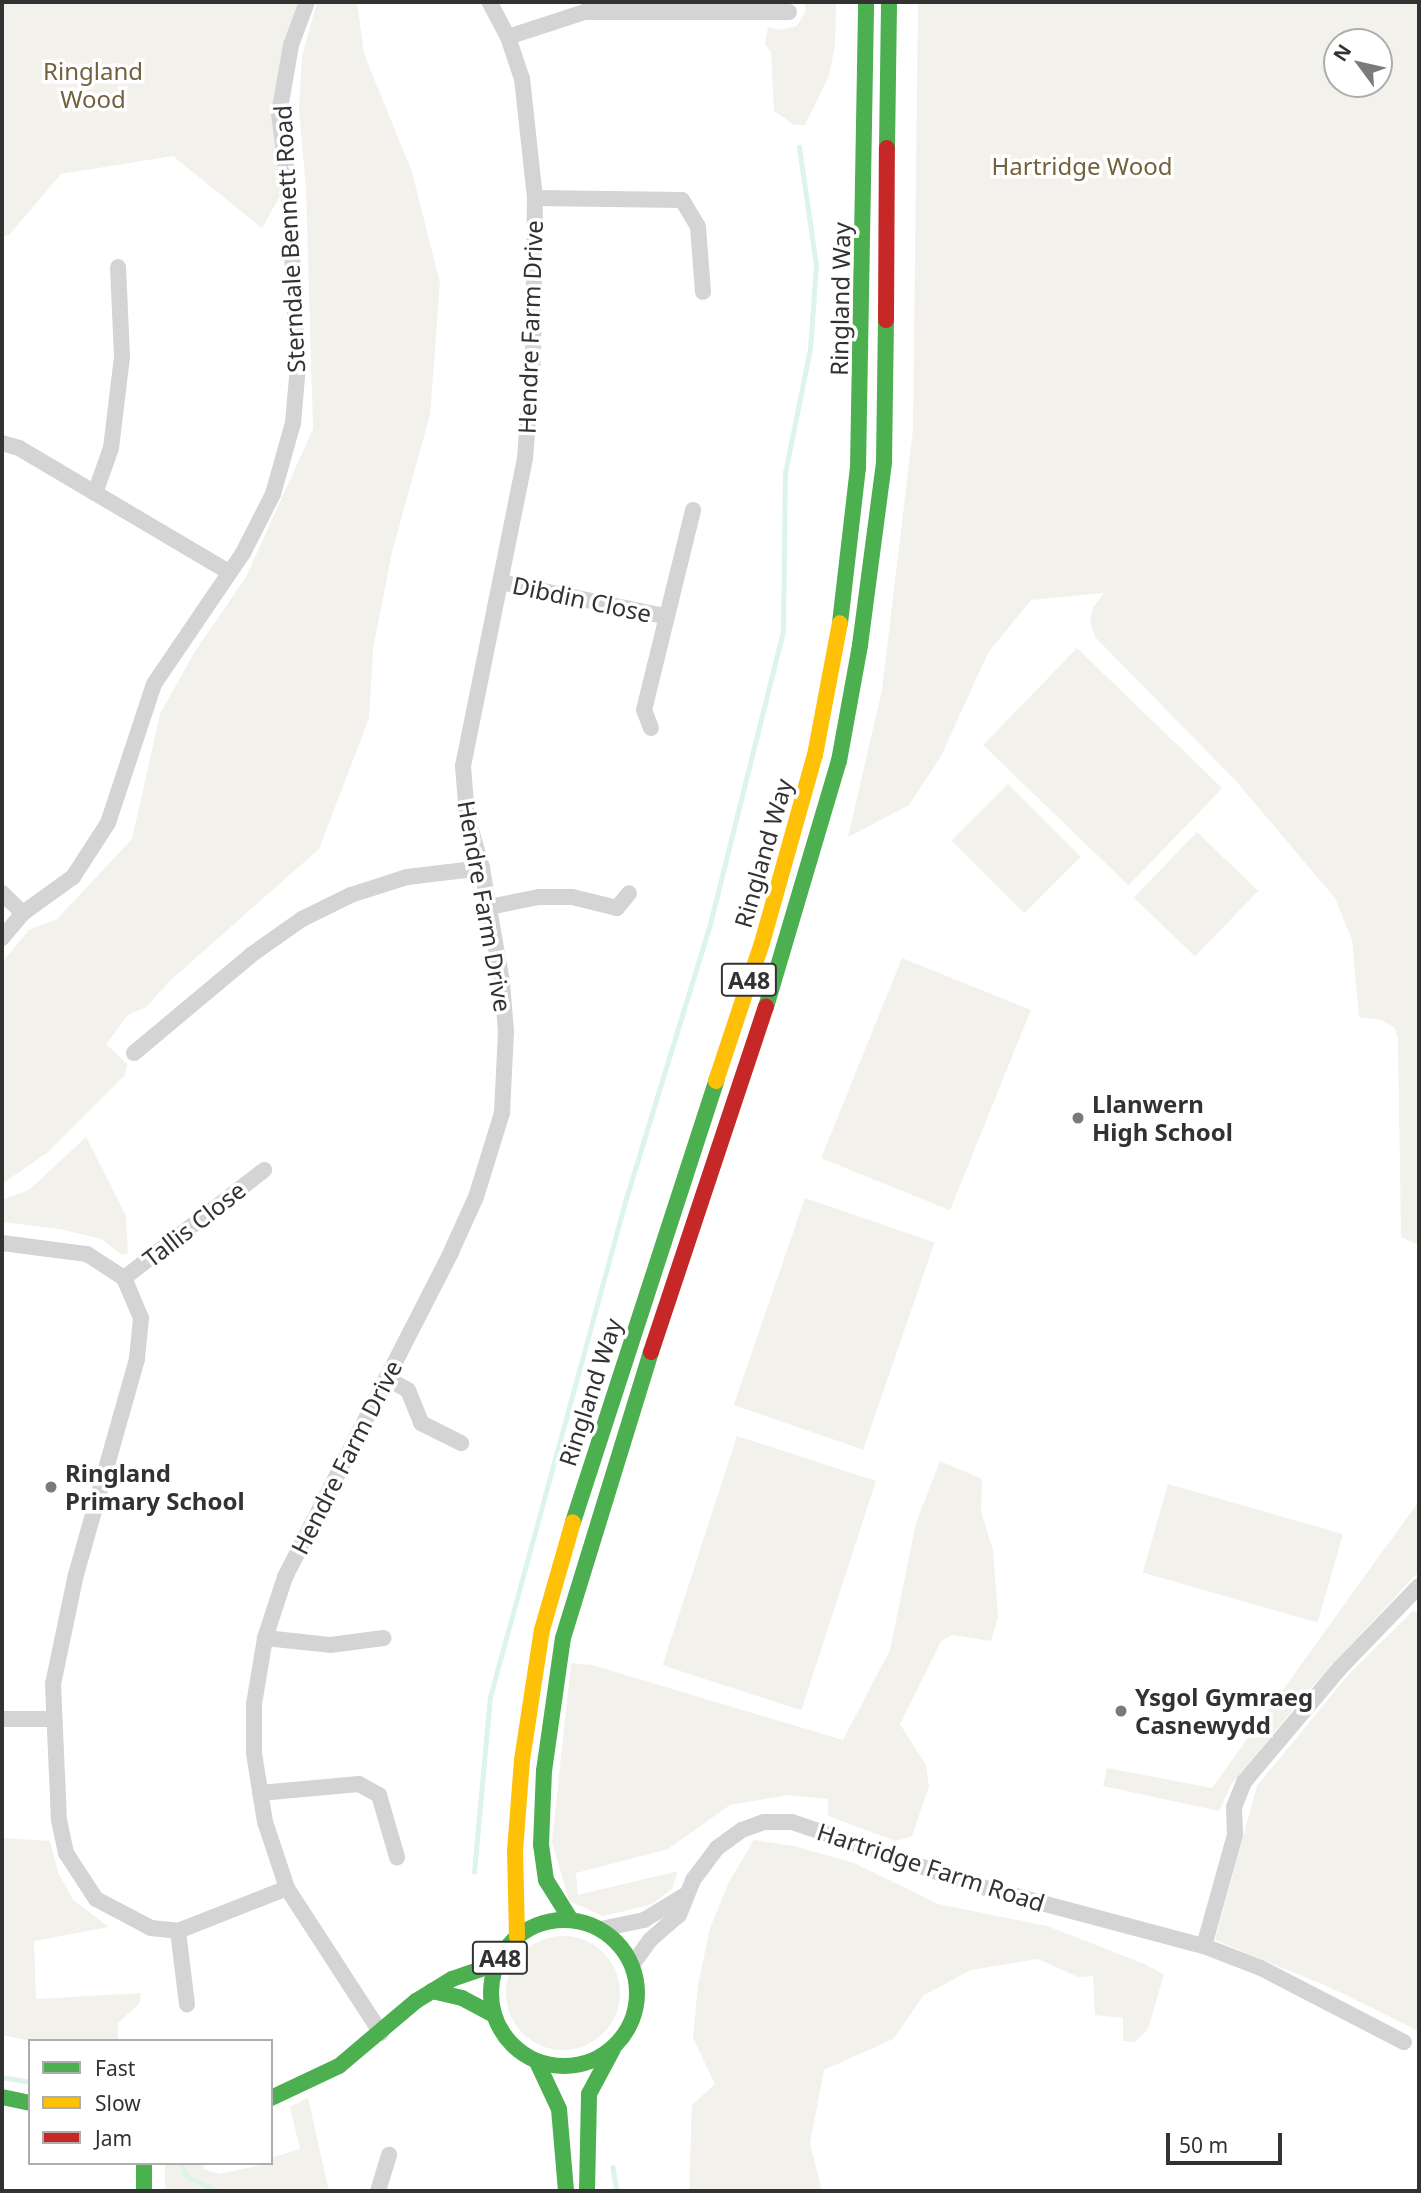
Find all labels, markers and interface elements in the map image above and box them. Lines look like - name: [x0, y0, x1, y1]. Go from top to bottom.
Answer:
- north arrow: [1323, 28, 1393, 98]
- text: N: [1327, 39, 1357, 66]
- park label: Ringland Wood: [43, 57, 143, 113]
- street label: Sterndale Bennett Road: [268, 104, 310, 374]
- park label: Hartridge Wood: [992, 152, 1172, 180]
- street label: Hendre Farm Drive: [512, 220, 548, 434]
- street label: Ringland Way: [824, 222, 856, 376]
- street label: Dibdin Close: [510, 570, 654, 628]
- street label: Ringland Way: [728, 775, 798, 931]
- street label: Hendre Farm Drive: [452, 798, 518, 1014]
- road number: A48: [719, 960, 779, 1000]
- place label: Llanwern High School: [1092, 1090, 1233, 1146]
- marker: Llanwern High School: [1070, 1110, 1086, 1126]
- street label: Tallis Close: [137, 1175, 251, 1273]
- street label: Ringland Way: [553, 1314, 627, 1470]
- street label: Hendre Farm Drive: [285, 1355, 407, 1559]
- place label: Ringland Primary School: [65, 1459, 245, 1515]
- marker: Ringland Primary School: [43, 1479, 59, 1495]
- place label: Ysgol Gymraeg Casnewydd: [1135, 1683, 1313, 1739]
- marker: Ysgol Gymraeg Casnewydd: [1113, 1703, 1129, 1719]
- street label: Hartridge Farm Road: [814, 1817, 1048, 1917]
- road number: A48: [470, 1938, 530, 1978]
- legend: [28, 2039, 273, 2165]
- text: Fast: [95, 2054, 135, 2082]
- text: Slow: [95, 2089, 141, 2117]
- scale bar: [1169, 2120, 1284, 2164]
- text: Jam: [95, 2124, 132, 2152]
- text: 50 m: [1179, 2131, 1228, 2159]

